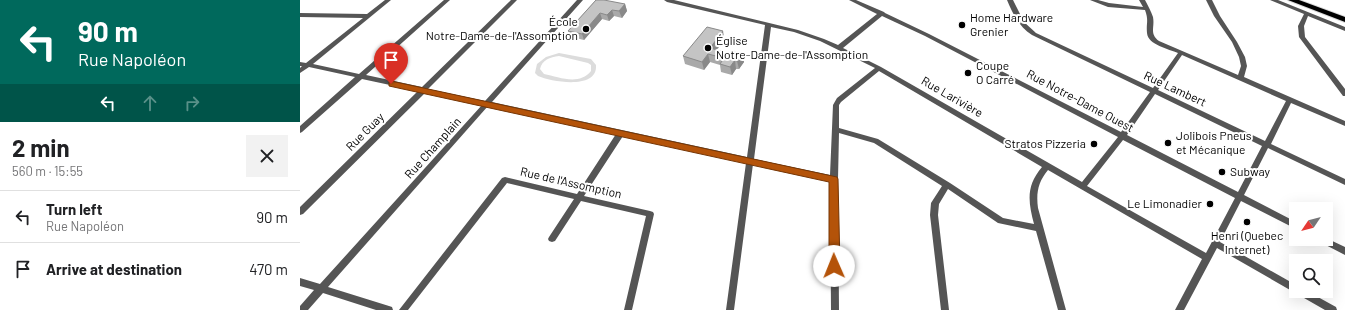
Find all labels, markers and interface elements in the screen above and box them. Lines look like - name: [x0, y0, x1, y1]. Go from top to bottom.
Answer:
- place label: Home Hardware Grenier: [970, 10, 1053, 38]
- text: 90 m: [78, 14, 138, 48]
- place label: École Notre-Dame-de-l'Assomption: [426, 14, 578, 42]
- icon: left: [12, 16, 64, 68]
- marker: Home Hardware Grenier: [957, 20, 967, 30]
- marker: École Notre-Dame-de-l'Assomption: [581, 24, 591, 34]
- place label: Église Notre-Dame-de-l'Assomption: [716, 33, 868, 61]
- pin: [374, 43, 408, 84]
- marker: Église Notre-Dame-de-l'Assomption: [703, 43, 713, 53]
- text: Rue Napoléon: [78, 48, 186, 70]
- icon: arrive: [380, 49, 402, 71]
- place label: Coupe O Carré: [976, 58, 1014, 86]
- street label: Rue Notre-Dame Ouest: [1024, 66, 1136, 134]
- marker: Coupe O Carré: [963, 68, 973, 78]
- street label: Rue Lambert: [1142, 68, 1209, 109]
- street label: Rue Larivière: [919, 73, 986, 119]
- icon: left: [97, 92, 119, 114]
- icon: ahead: [139, 92, 161, 114]
- icon: right: [181, 92, 203, 114]
- street label: Rue Guay: [342, 109, 387, 153]
- street label: Rue Champlain: [401, 114, 463, 181]
- place label: Jolibois Pneus et Mécanique: [1176, 128, 1252, 156]
- text: 2 min: [12, 133, 70, 162]
- button: close: [246, 135, 288, 177]
- place label: Stratos Pizzeria: [1004, 136, 1086, 150]
- marker: Jolibois Pneus et Mécanique: [1163, 138, 1173, 148]
- marker: Stratos Pizzeria: [1089, 139, 1099, 149]
- text: 560 m · 15:55: [12, 163, 83, 179]
- street label: Rue de l'Assomption: [519, 164, 623, 201]
- place label: Subway: [1230, 164, 1270, 178]
- marker: Subway: [1217, 167, 1227, 177]
- place label: Le Limonadier: [1127, 196, 1203, 210]
- marker: Le Limonadier: [1205, 199, 1215, 209]
- text: Turn left: [46, 200, 102, 218]
- north arrow: [1289, 202, 1333, 246]
- map controls: [1289, 202, 1333, 298]
- icon: left: [12, 206, 34, 228]
- text: 90 m: [256, 208, 288, 226]
- marker: Henri (Quebec Internet): [1242, 217, 1252, 227]
- text: Rue Napoléon: [46, 218, 124, 234]
- place label: Henri (Quebec Internet): [1211, 228, 1283, 256]
- position arrow: [813, 245, 855, 287]
- button: search: [1289, 254, 1333, 298]
- icon: arrive: [12, 258, 34, 280]
- text: Arrive at destination: [46, 260, 182, 278]
- text: 470 m: [249, 260, 288, 278]

